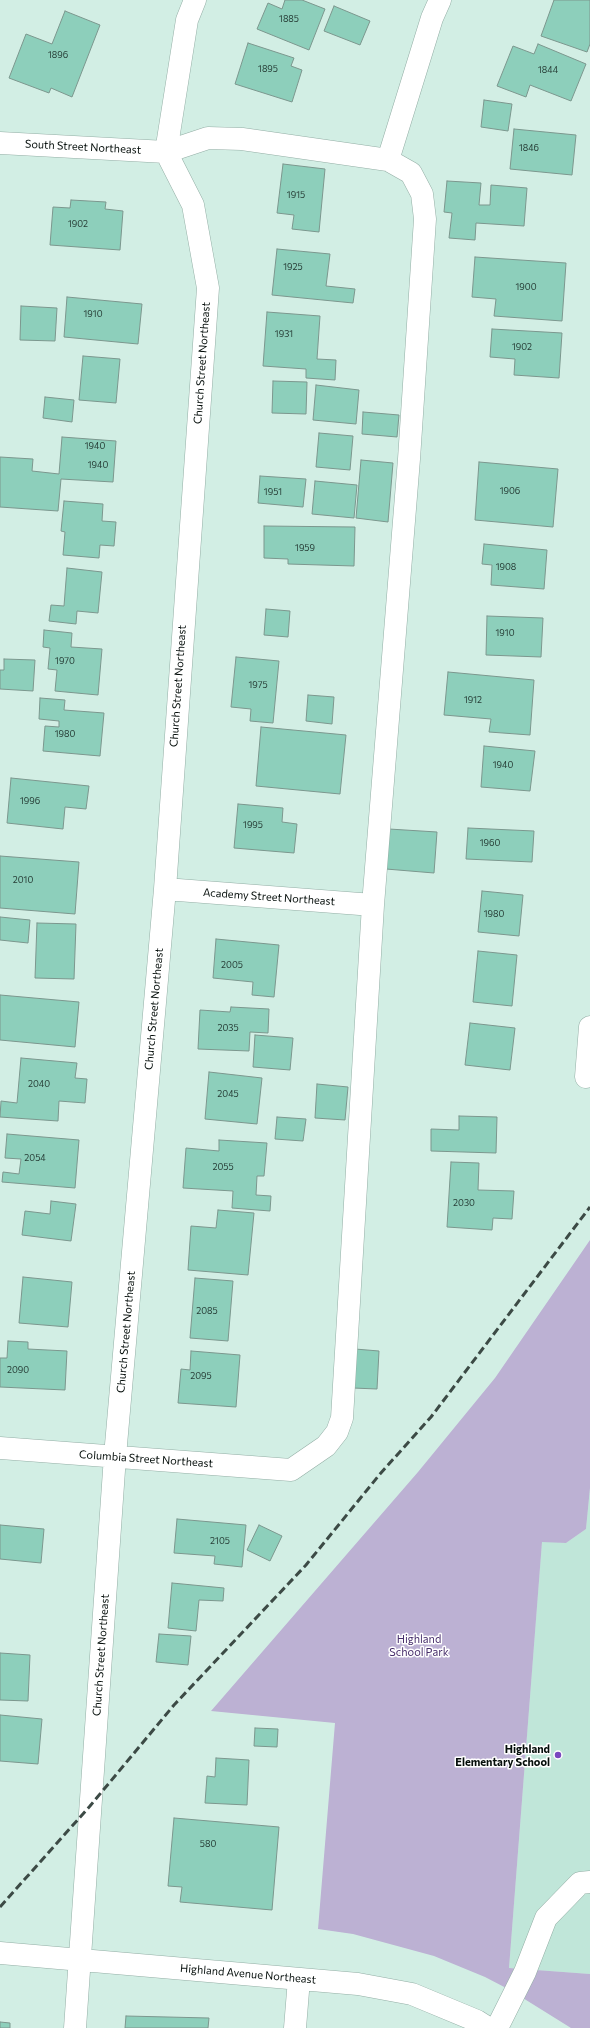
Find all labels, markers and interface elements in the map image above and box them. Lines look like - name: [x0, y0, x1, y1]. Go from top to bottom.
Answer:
- house number: 1885: [279, 14, 299, 24]
- house number: 1896: [48, 50, 68, 60]
- house number: 1895: [258, 64, 278, 74]
- house number: 1844: [538, 65, 558, 75]
- street label: South Street Northeast: [25, 137, 141, 157]
- house number: 1846: [519, 143, 539, 153]
- house number: 1915: [287, 190, 305, 200]
- house number: 1902: [68, 219, 88, 229]
- house number: 1925: [283, 262, 303, 272]
- house number: 1900: [515, 282, 537, 292]
- street label: Church Street Northeast: [191, 302, 213, 424]
- house number: 1910: [83, 309, 103, 319]
- house number: 1931: [275, 329, 293, 339]
- house number: 1902: [512, 342, 532, 352]
- house number: 1940: [85, 441, 105, 451]
- house number: 1940: [88, 460, 108, 470]
- house number: 1906: [500, 486, 520, 496]
- house number: 1951: [264, 487, 282, 497]
- house number: 1959: [295, 543, 315, 553]
- house number: 1908: [496, 562, 516, 572]
- street label: Church Street Northeast: [167, 625, 189, 747]
- house number: 1910: [495, 628, 515, 638]
- house number: 1970: [55, 656, 75, 666]
- house number: 1975: [248, 680, 268, 690]
- house number: 1912: [464, 695, 482, 705]
- house number: 1980: [55, 729, 75, 739]
- house number: 1940: [493, 760, 513, 770]
- house number: 1996: [20, 796, 40, 806]
- house number: 1995: [243, 820, 263, 830]
- house number: 1960: [480, 838, 500, 848]
- house number: 2010: [13, 875, 33, 885]
- street label: Academy Street Northeast: [203, 886, 335, 908]
- house number: 1980: [484, 909, 504, 919]
- street label: Church Street Northeast: [142, 947, 166, 1071]
- house number: 2005: [221, 960, 243, 970]
- house number: 2035: [217, 1023, 239, 1033]
- house number: 2040: [28, 1079, 50, 1089]
- house number: 2045: [217, 1089, 239, 1099]
- house number: 2054: [24, 1153, 46, 1163]
- house number: 2055: [212, 1162, 234, 1172]
- house number: 2030: [453, 1198, 475, 1208]
- street label: Church Street Northeast: [114, 1270, 138, 1394]
- house number: 2085: [196, 1306, 218, 1316]
- house number: 2090: [7, 1365, 29, 1375]
- house number: 2095: [190, 1371, 212, 1381]
- street label: Columbia Street Northeast: [79, 1448, 213, 1470]
- house number: 2105: [210, 1536, 230, 1546]
- street label: Church Street Northeast: [90, 1594, 112, 1716]
- park label: Highland School Park: [389, 1632, 449, 1658]
- place label: Highland Elementary School: [455, 1742, 550, 1768]
- marker: Highland Elementary School: [553, 1750, 563, 1760]
- house number: 580: [200, 1839, 216, 1849]
- street label: Highland Avenue Northeast: [179, 1961, 317, 1987]

